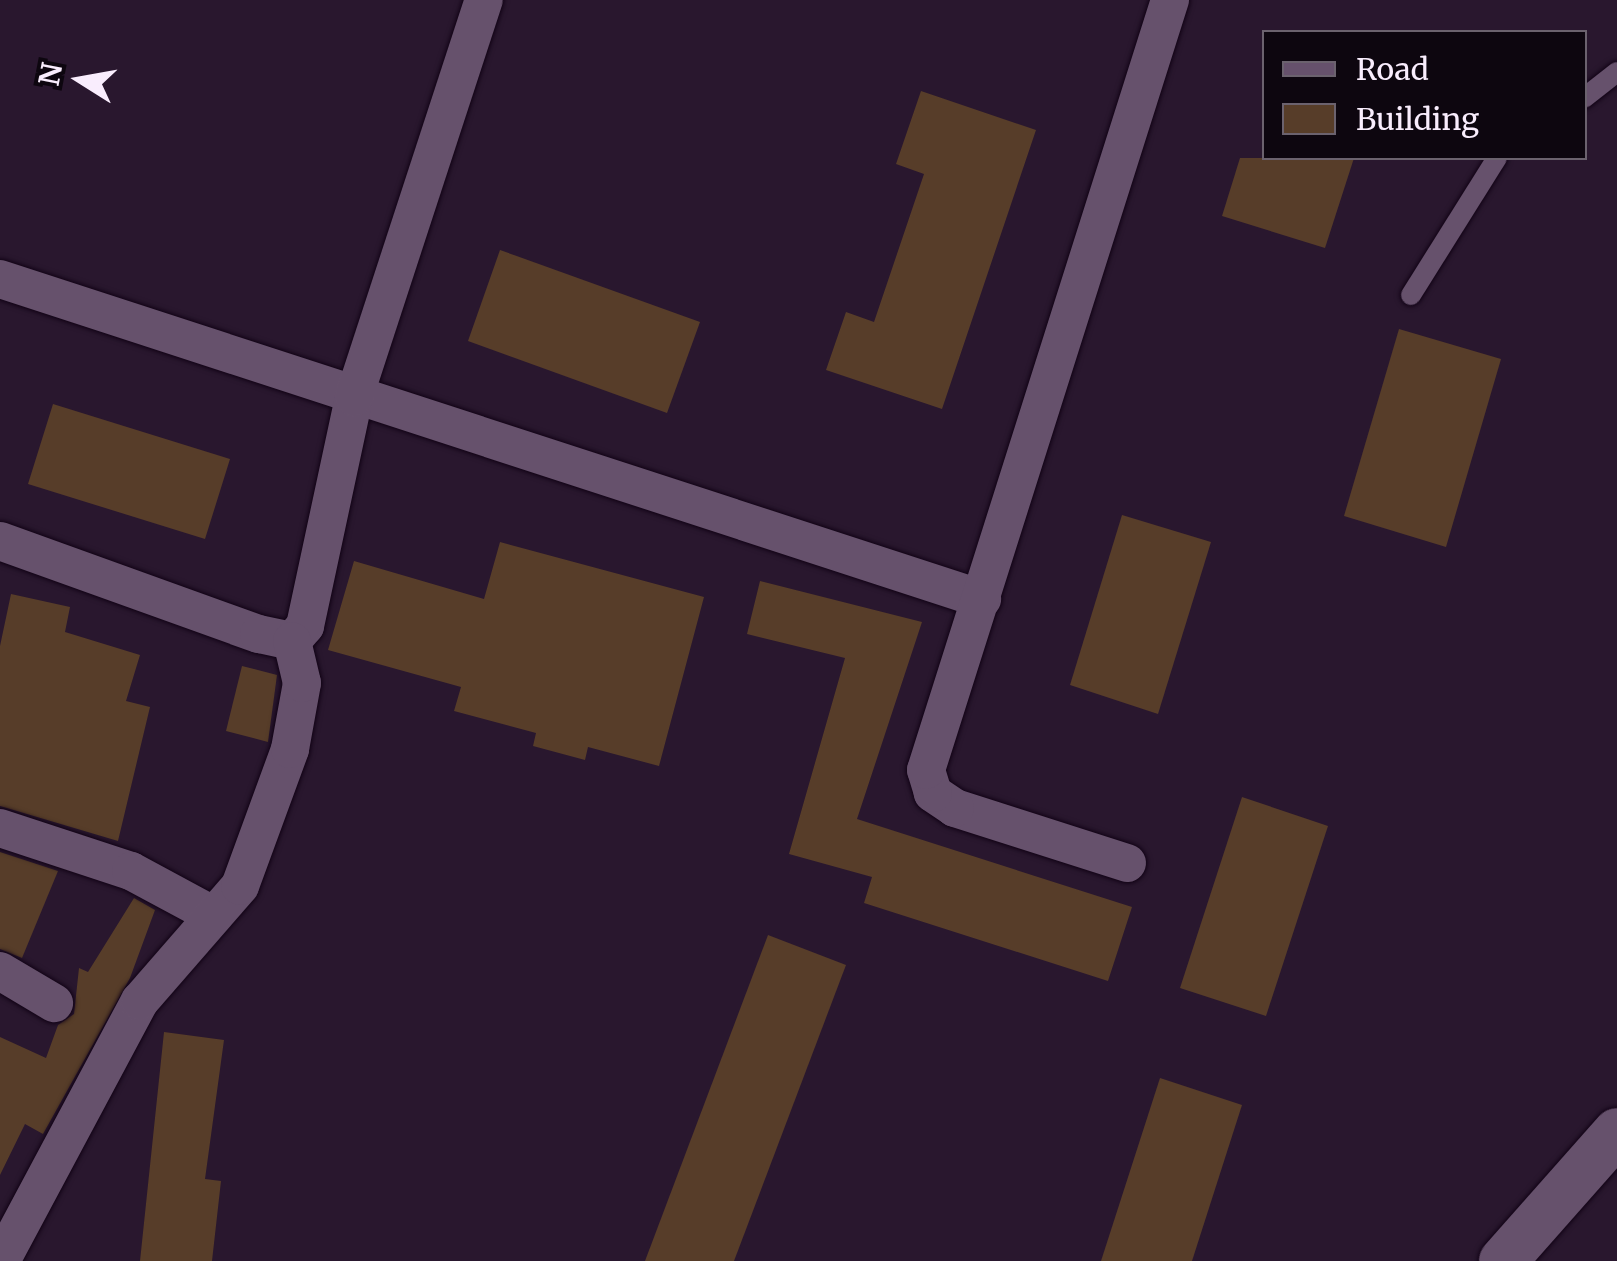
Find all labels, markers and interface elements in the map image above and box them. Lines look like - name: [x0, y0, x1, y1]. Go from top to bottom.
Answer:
- north arrow: [30, 30, 130, 130]
- legend: [1262, 30, 1587, 160]
- text: Road: [1356, 50, 1429, 88]
- text: N: [31, 60, 70, 89]
- text: Building: [1356, 100, 1479, 138]

